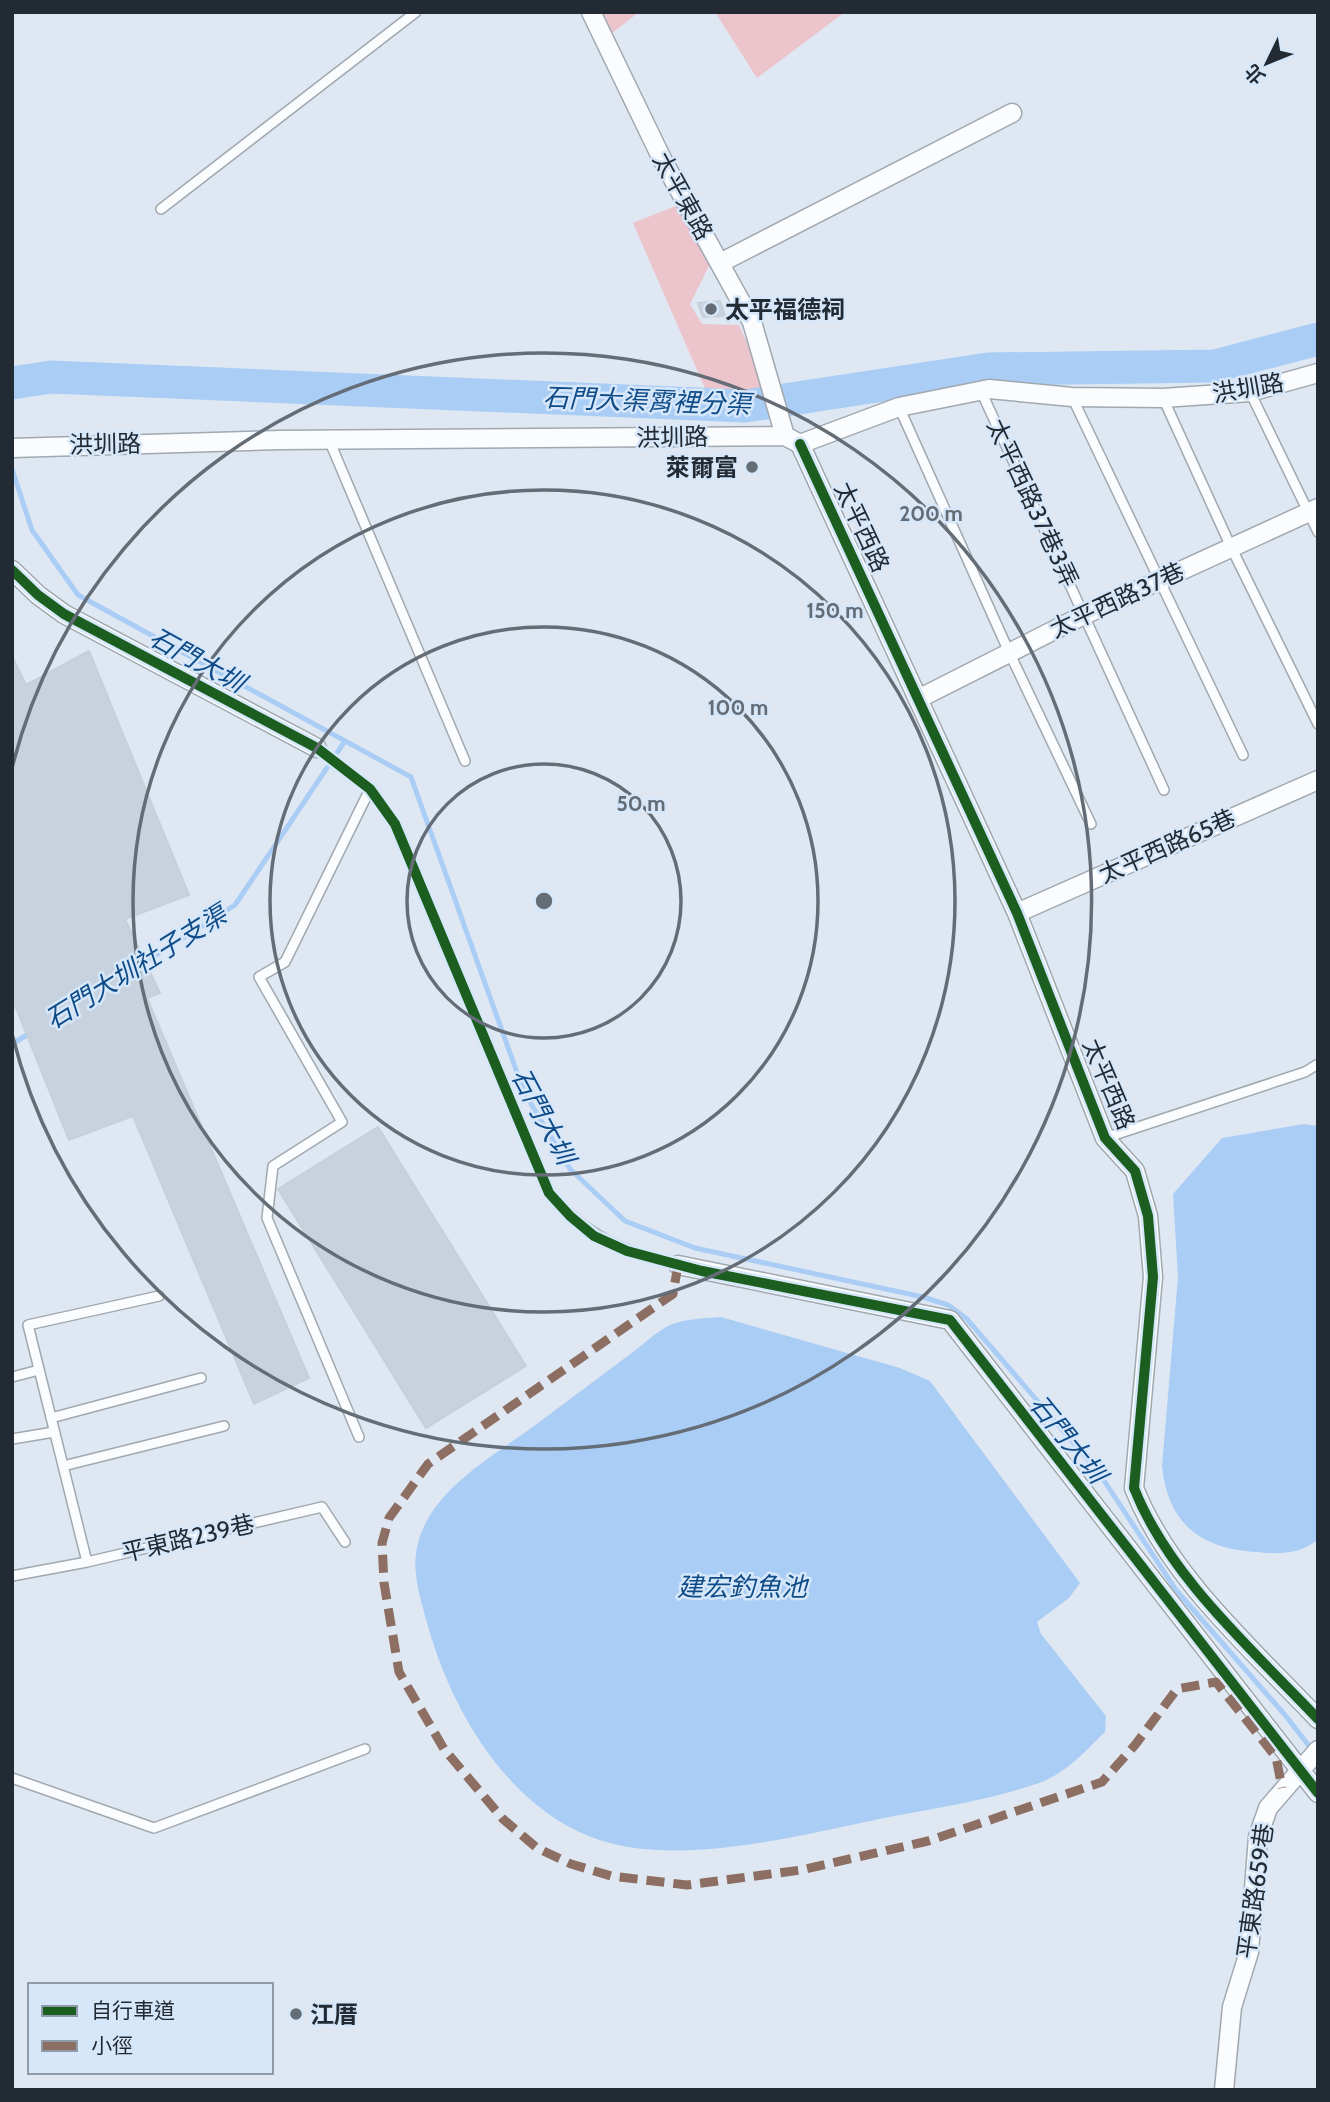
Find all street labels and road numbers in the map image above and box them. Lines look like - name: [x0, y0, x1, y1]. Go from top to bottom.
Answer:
- street label: 太平東路: [647, 147, 719, 245]
- street label: 洪圳路: [1210, 367, 1286, 409]
- street label: 太平西路37巷3弄: [981, 414, 1085, 592]
- street label: 洪圳路: [636, 422, 708, 452]
- street label: 洪圳路: [69, 429, 141, 459]
- street label: 太平西路: [829, 477, 895, 577]
- street label: 太平西路37巷: [1045, 556, 1189, 644]
- street label: 太平西路65巷: [1094, 803, 1240, 889]
- street label: 太平西路: [1077, 1034, 1141, 1134]
- street label: 平東路239巷: [119, 1509, 257, 1567]
- street label: 平東路659巷: [1231, 1822, 1279, 1960]

